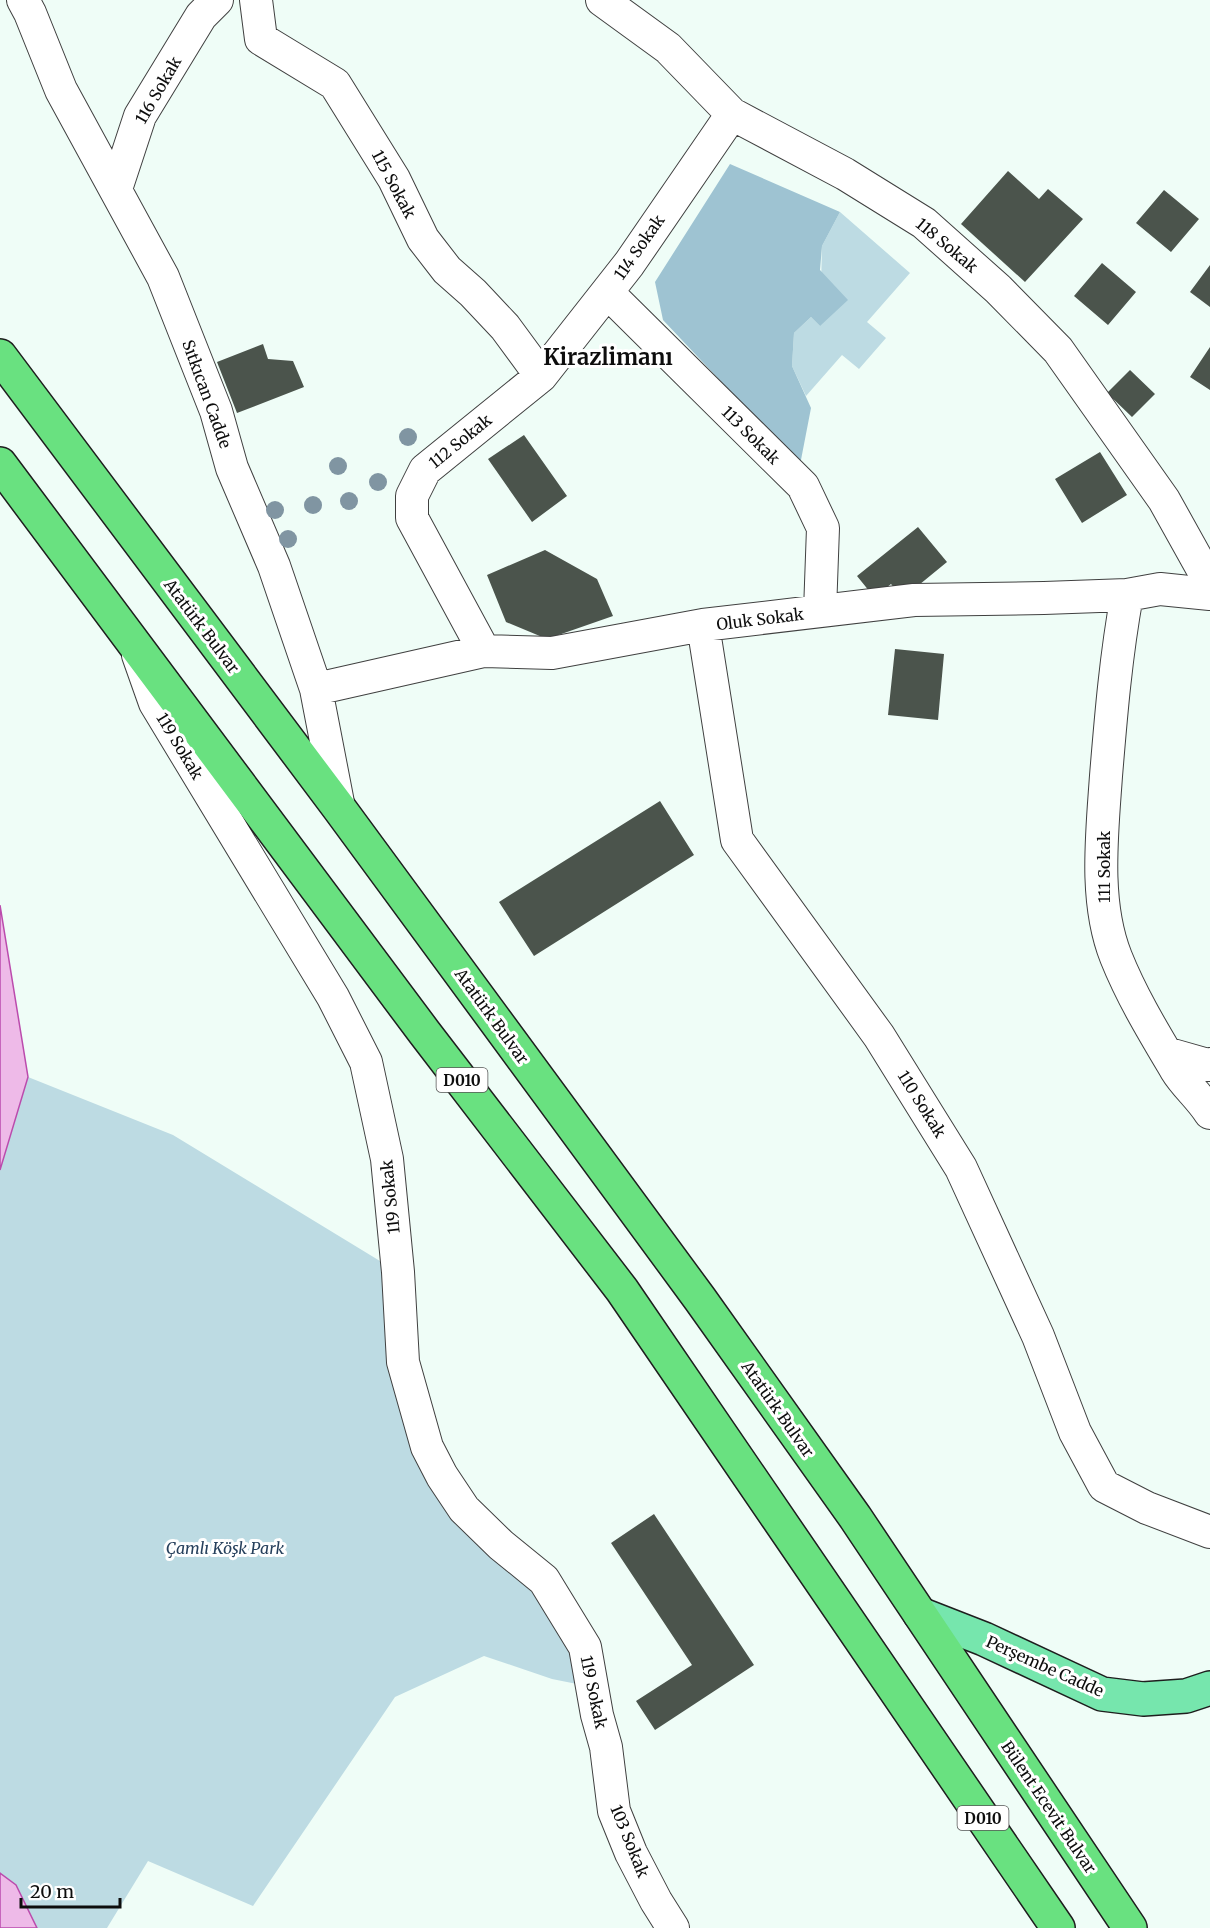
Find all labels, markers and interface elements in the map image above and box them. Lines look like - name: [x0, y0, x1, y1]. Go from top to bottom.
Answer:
- street label: 116 Sokak: [131, 52, 186, 127]
- street label: 115 Sokak: [368, 147, 421, 222]
- street label: 114 Sokak: [609, 210, 669, 283]
- street label: 118 Sokak: [912, 213, 983, 277]
- street label: Sıtkıcan Cadde: [178, 337, 236, 451]
- district label: Kirazlimanı: [543, 343, 673, 371]
- street label: 113 Sokak: [718, 402, 785, 469]
- street label: 112 Sokak: [425, 409, 496, 472]
- street label: Atatürk Bulvar: [159, 574, 244, 677]
- street label: Oluk Sokak: [715, 604, 806, 634]
- street label: 119 Sokak: [152, 709, 208, 784]
- street label: 111 Sokak: [1094, 830, 1114, 903]
- street label: Atatürk Bulvar: [450, 964, 533, 1068]
- street label: 110 Sokak: [894, 1067, 951, 1142]
- road number: D010: [436, 1068, 488, 1092]
- street label: 119 Sokak: [376, 1158, 404, 1235]
- street label: Atatürk Bulvar: [737, 1356, 819, 1461]
- park label: Çamlı Köşk Park: [166, 1538, 284, 1558]
- street label: Perşembe Cadde: [983, 1631, 1107, 1701]
- street label: 119 Sokak: [576, 1654, 612, 1731]
- street label: Bülent Ecevit Bulvar: [997, 1737, 1101, 1877]
- street label: 103 Sokak: [606, 1802, 654, 1881]
- road number: D010: [958, 1806, 1008, 1830]
- scale bar: [21, 1871, 120, 1909]
- text: 20 m: [30, 1880, 74, 1903]

